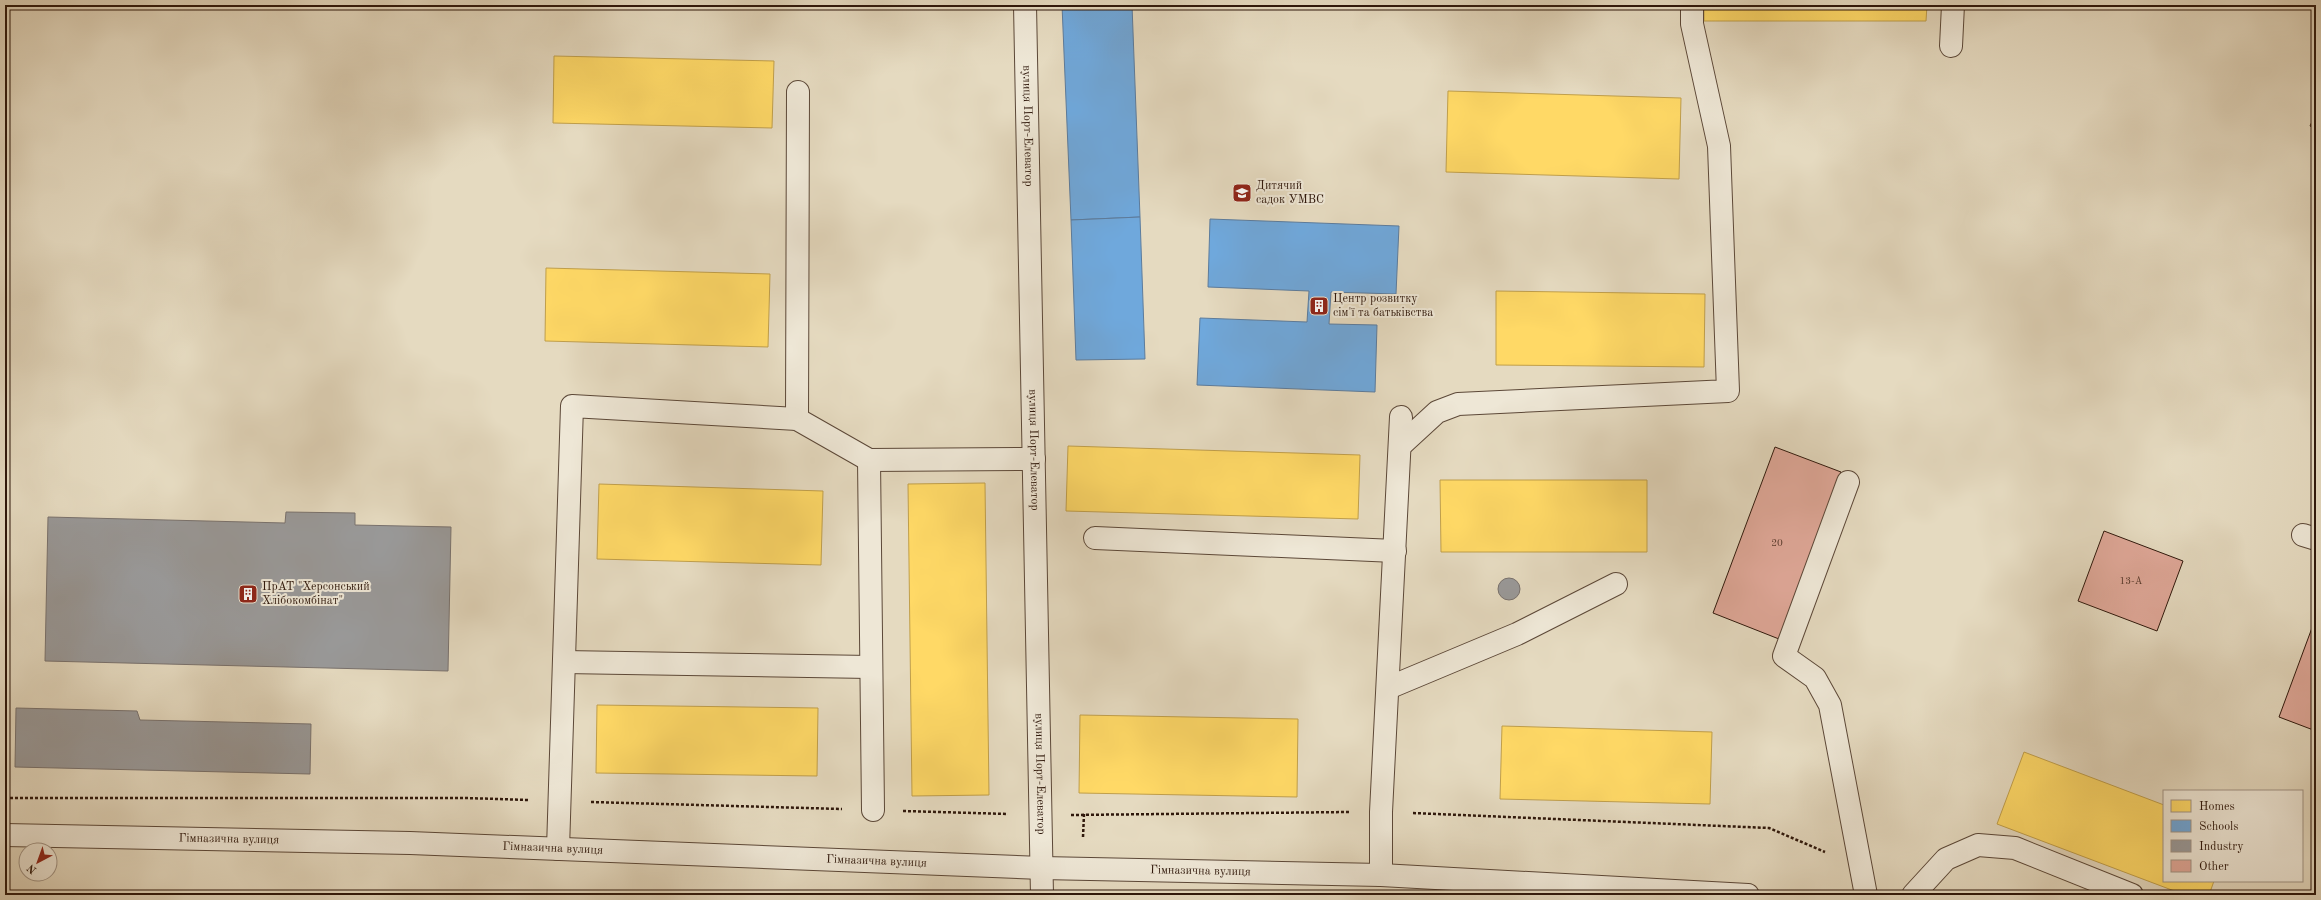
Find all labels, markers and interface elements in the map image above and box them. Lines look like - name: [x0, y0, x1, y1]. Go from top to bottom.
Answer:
- street label: вулиця Порт-Елеватор: [1020, 65, 1034, 187]
- place label: Дитячий садок УМВС: [1256, 180, 1324, 206]
- school or university icon: Дитячий садок УМВС: [1231, 182, 1253, 204]
- place label: Центр розвитку сім'ї та батьківства: [1333, 293, 1433, 319]
- building icon: Центр розвитку сім'ї та батьківства: [1308, 295, 1330, 317]
- street label: вулиця Порт-Елеватор: [1026, 389, 1041, 511]
- house number: 20: [1771, 538, 1783, 548]
- house number: 13-А: [2120, 576, 2143, 586]
- place label: ПрАТ "Херсонський Хлібокомбінат": [262, 581, 370, 607]
- building icon: ПрАТ "Херсонський Хлібокомбінат": [237, 583, 259, 605]
- street label: вулиця Порт-Елеватор: [1033, 713, 1047, 835]
- legend: [2163, 790, 2303, 882]
- text: Homes: [2199, 801, 2235, 813]
- text: Schools: [2199, 821, 2239, 833]
- street label: Гімназична вулиця: [178, 832, 280, 846]
- street label: Гімназична вулиця: [502, 840, 603, 857]
- text: Industry: [2199, 841, 2244, 853]
- north arrow: [18, 842, 58, 882]
- street label: Гімназична вулиця: [826, 853, 927, 869]
- text: N: [25, 861, 39, 875]
- text: Other: [2199, 861, 2229, 873]
- street label: Гімназична вулиця: [1150, 863, 1251, 878]

